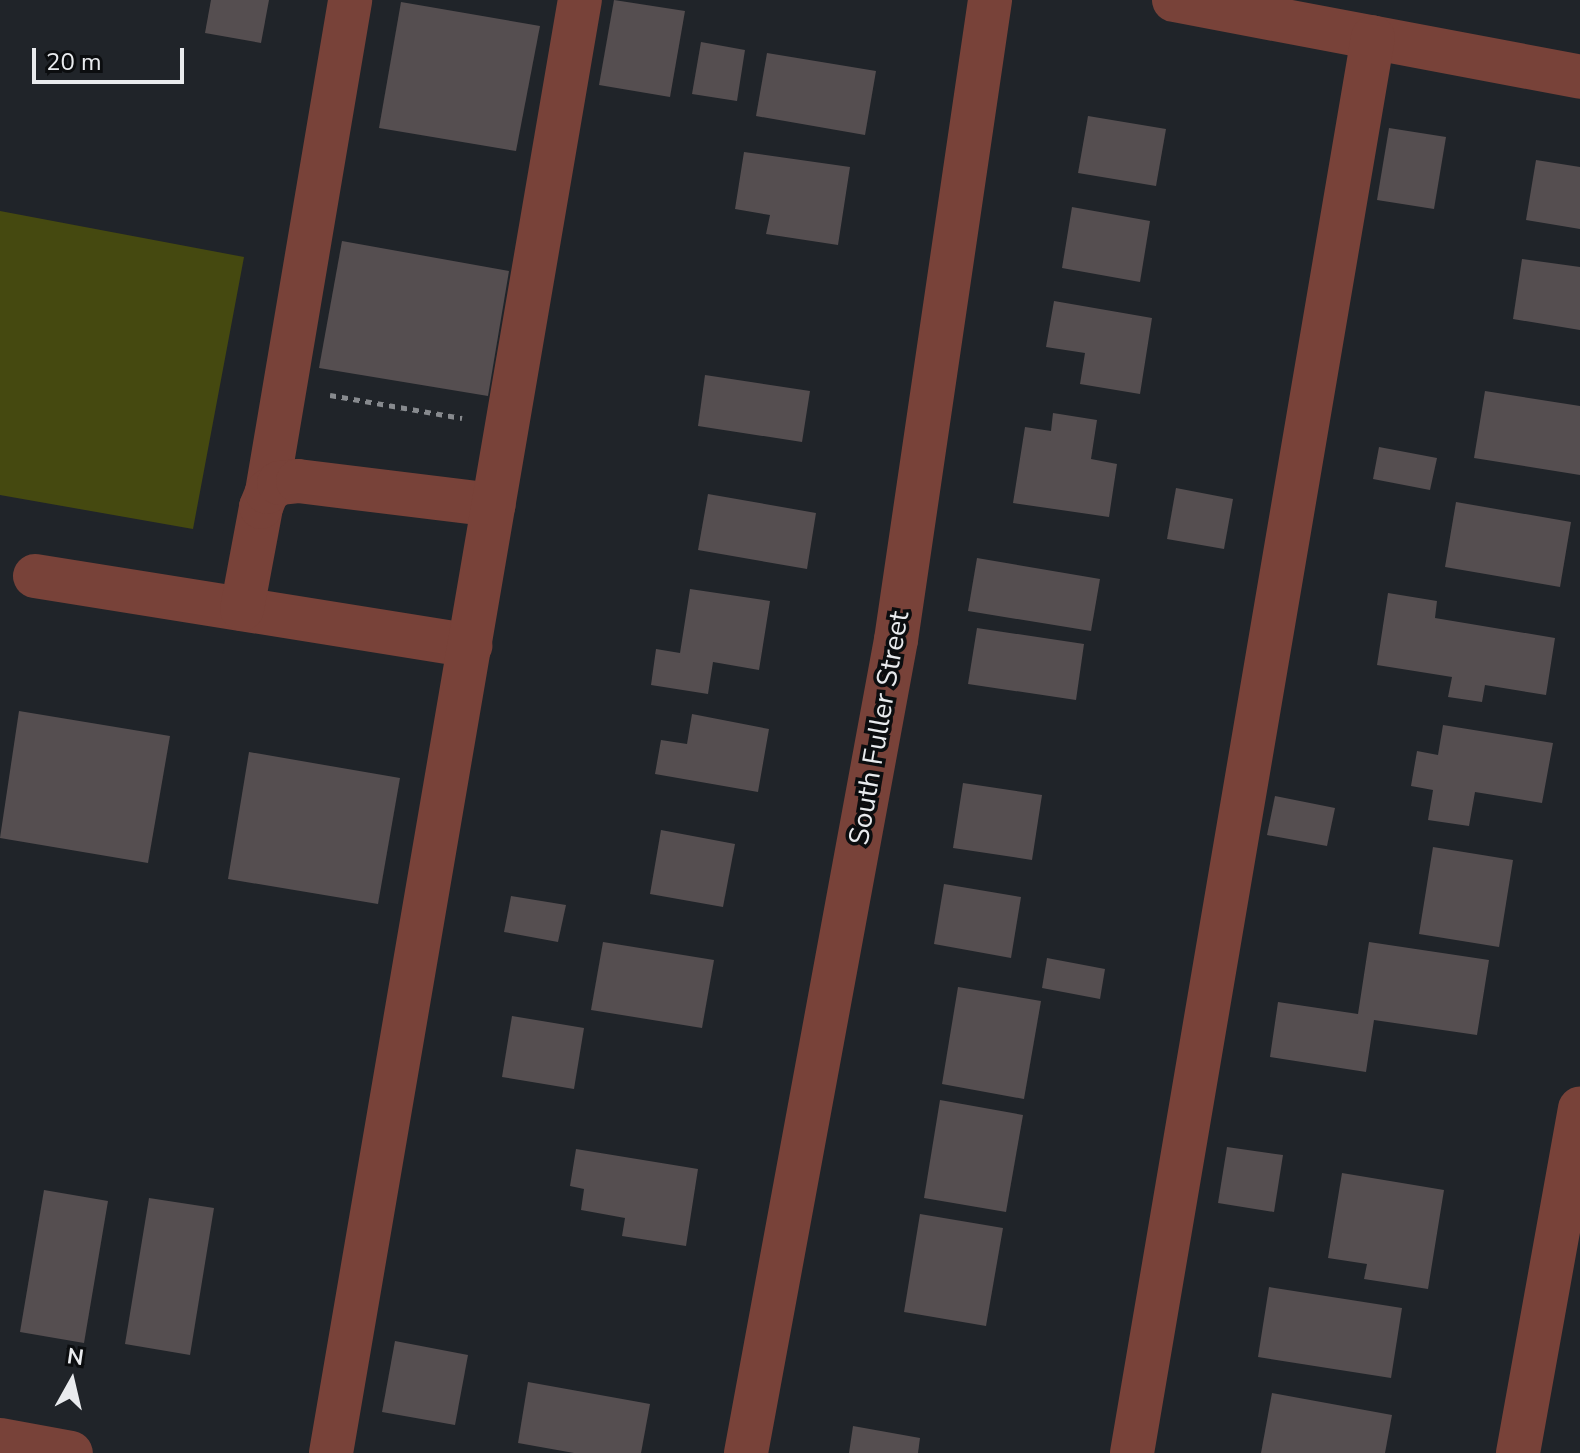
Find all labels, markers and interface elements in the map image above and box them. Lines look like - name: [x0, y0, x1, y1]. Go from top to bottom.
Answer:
- scale bar: [36, 32, 188, 82]
- text: 20 m: [46, 46, 102, 78]
- street label: South Fuller Street: [842, 608, 916, 848]
- north arrow: [32, 1341, 112, 1421]
- text: N: [65, 1341, 86, 1373]

